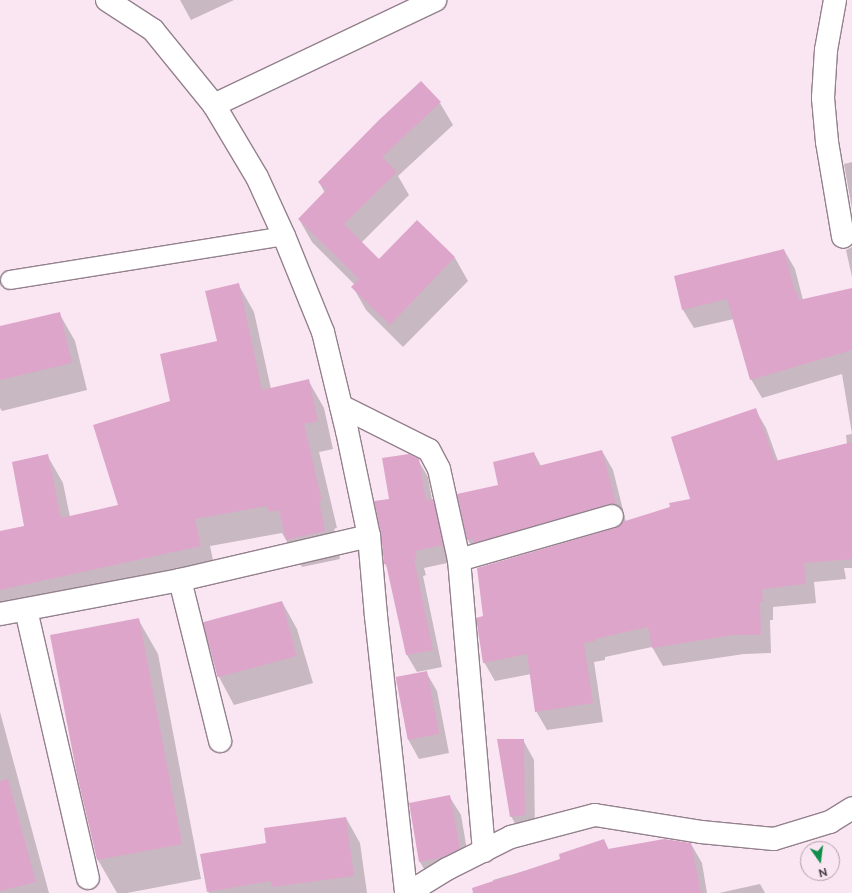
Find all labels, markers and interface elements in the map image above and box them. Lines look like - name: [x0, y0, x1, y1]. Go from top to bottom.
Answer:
- north arrow: [800, 841, 840, 881]
- text: N: [817, 865, 828, 879]

